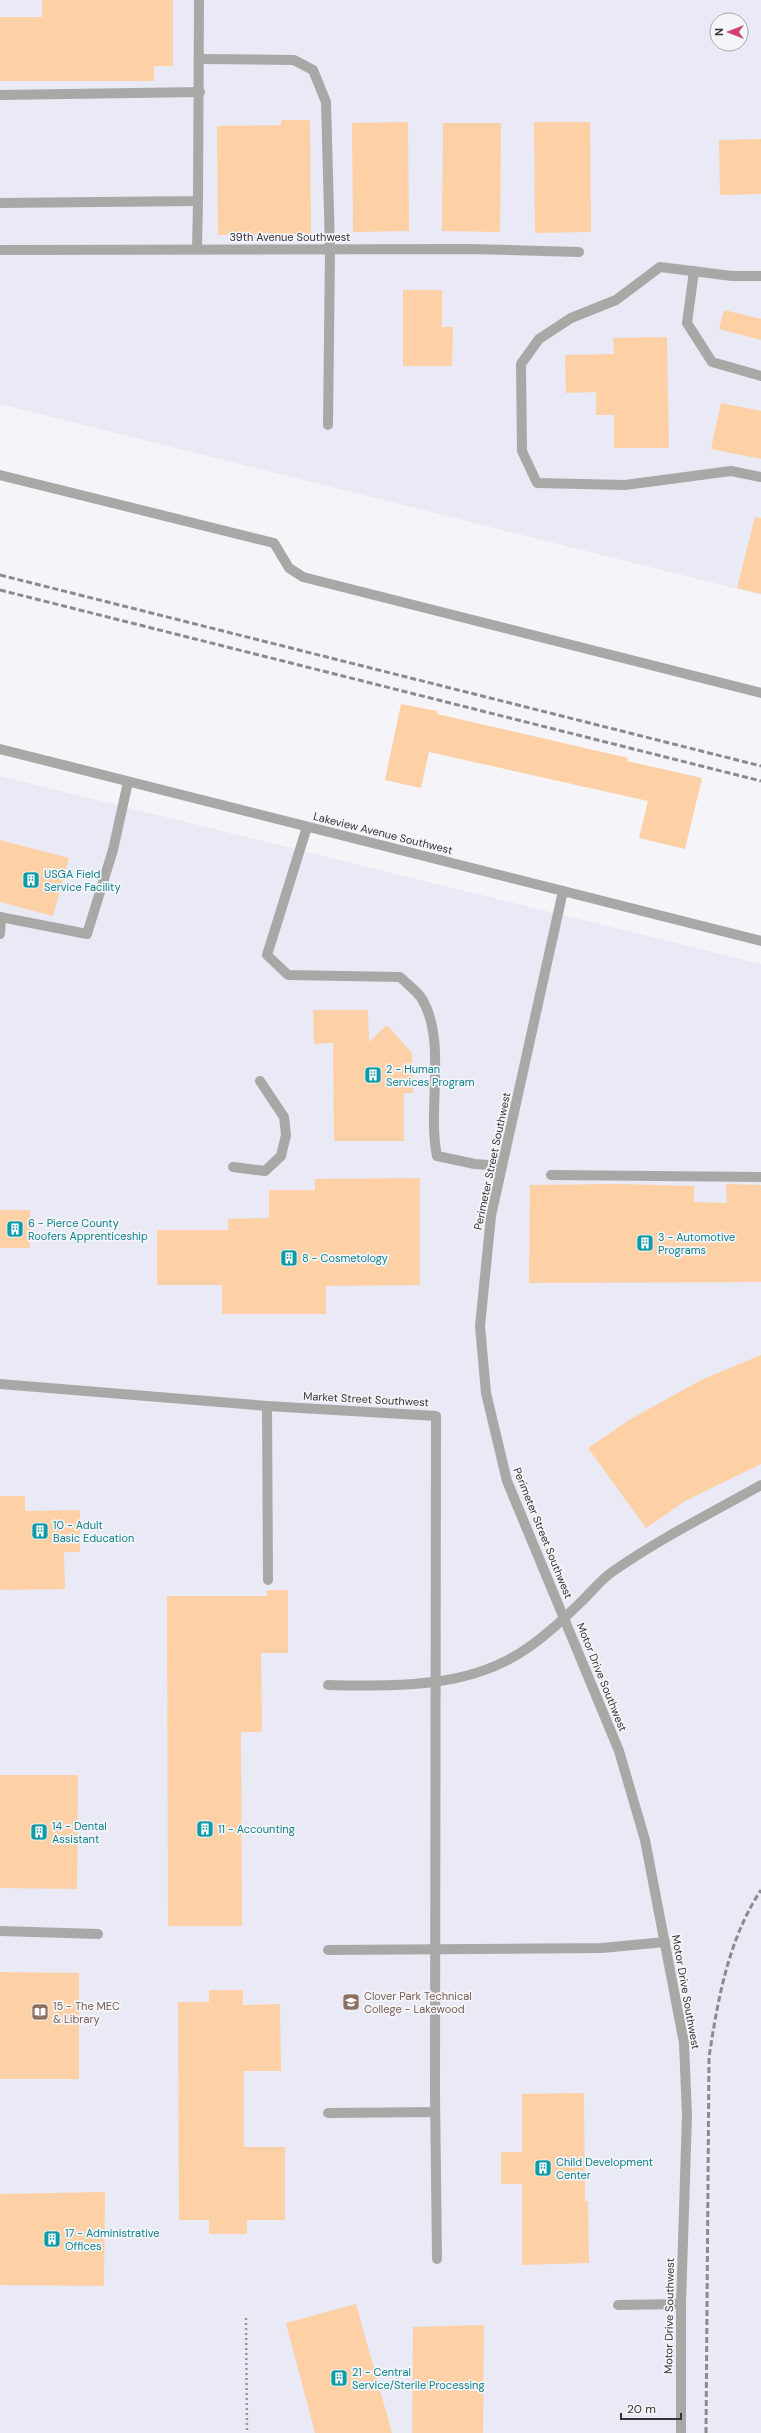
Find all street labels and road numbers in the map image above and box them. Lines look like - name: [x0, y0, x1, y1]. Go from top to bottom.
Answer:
- street label: 39th Avenue Southwest: [230, 230, 350, 244]
- street label: Lakeview Avenue Southwest: [312, 809, 454, 857]
- street label: Perimeter Street Southwest: [471, 1091, 513, 1231]
- street label: Market Street Southwest: [303, 1389, 429, 1409]
- street label: Perimeter Street Southwest: [510, 1465, 576, 1601]
- street label: Motor Drive Southwest: [574, 1621, 630, 1733]
- street label: Motor Drive Southwest: [669, 1934, 703, 2050]
- street label: Motor Drive Southwest: [661, 2258, 677, 2374]

